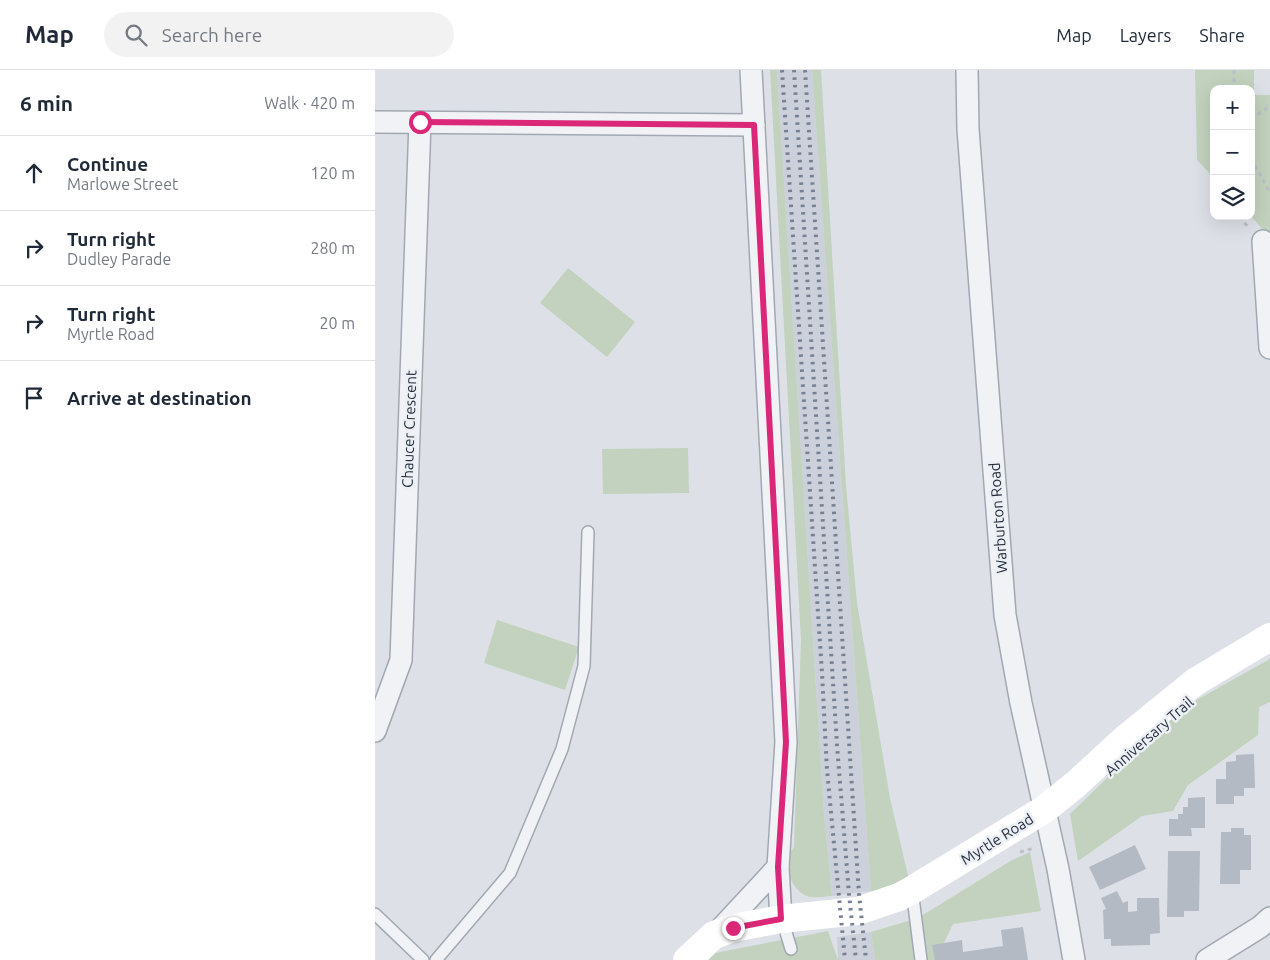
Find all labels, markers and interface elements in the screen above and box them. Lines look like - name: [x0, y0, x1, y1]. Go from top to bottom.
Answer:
- search box: [104, 12, 454, 57]
- text: Map: [25, 21, 74, 48]
- icon: search: [122, 21, 150, 49]
- text: Search here: [162, 24, 262, 46]
- text: Map: [1056, 25, 1092, 45]
- text: Layers: [1120, 25, 1171, 45]
- text: Share: [1199, 25, 1245, 45]
- map controls: [1210, 85, 1255, 220]
- button: +: [1210, 85, 1255, 130]
- text: 6 min: [20, 91, 73, 115]
- text: Walk · 420 m: [264, 94, 355, 112]
- route start: [409, 111, 432, 134]
- button: −: [1210, 130, 1255, 175]
- text: Continue: [67, 153, 148, 175]
- icon: ahead: [20, 159, 48, 187]
- text: 120 m: [310, 164, 355, 182]
- text: Marlowe Street: [67, 175, 178, 193]
- button: layers: [1210, 175, 1255, 220]
- text: Turn right: [67, 228, 155, 250]
- icon: right: [20, 234, 48, 262]
- text: 280 m: [310, 239, 355, 257]
- text: Dudley Parade: [67, 250, 171, 268]
- text: Turn right: [67, 303, 155, 325]
- icon: right: [20, 309, 48, 337]
- text: 20 m: [319, 314, 355, 332]
- text: Myrtle Road: [67, 325, 155, 343]
- street label: Chaucer Crescent: [398, 370, 420, 488]
- icon: arrive: [20, 384, 48, 412]
- text: Arrive at destination: [67, 387, 252, 409]
- street label: Warburton Road: [986, 462, 1010, 574]
- street label: Anniversary Trail: [1101, 693, 1197, 779]
- street label: Myrtle Road: [958, 810, 1036, 868]
- route end: [722, 917, 745, 940]

